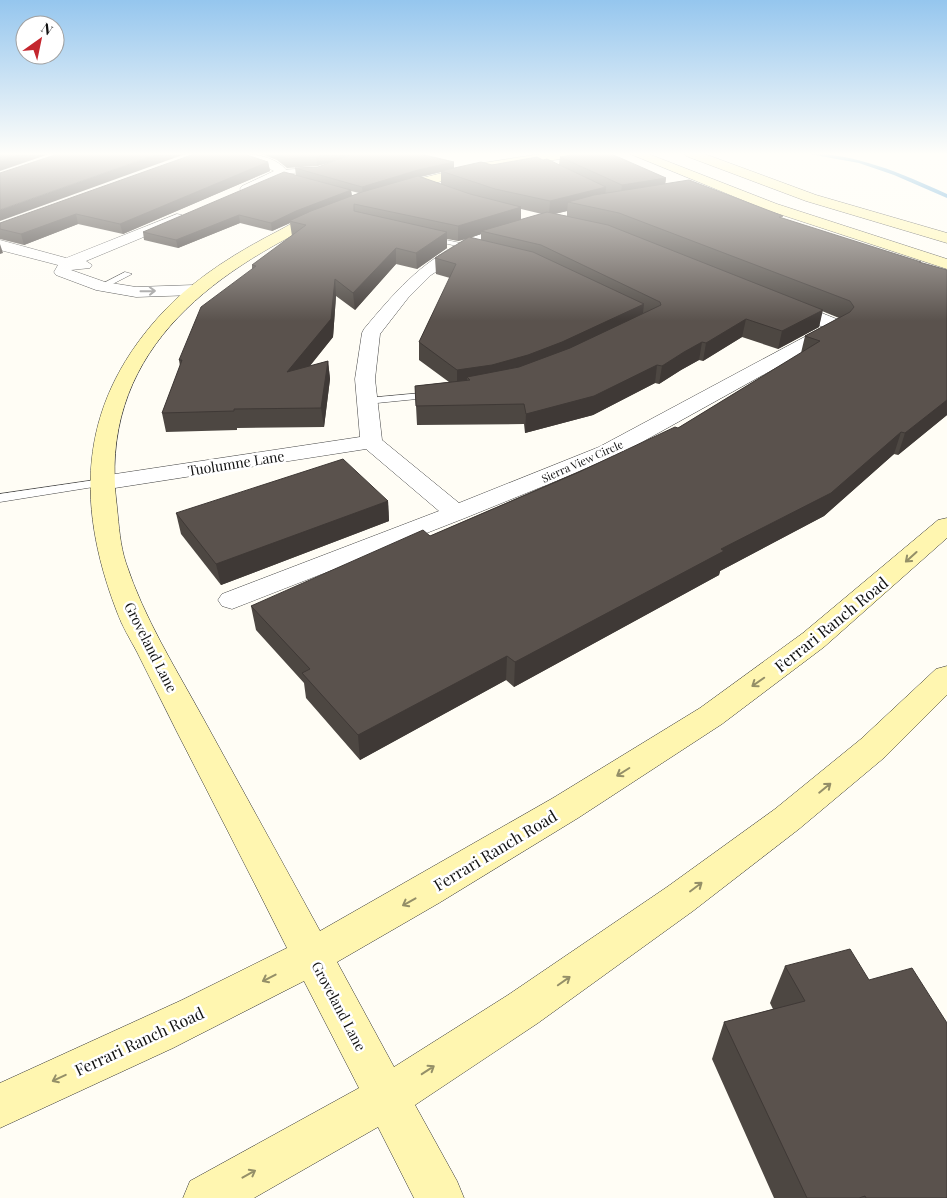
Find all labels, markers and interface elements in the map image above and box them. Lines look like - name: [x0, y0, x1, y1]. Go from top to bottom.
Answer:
- north arrow: [15, 15, 65, 65]
- text: N: [38, 18, 57, 39]
- one-way arrow: [139, 286, 155, 296]
- street label: Sierra View Circle: [539, 436, 626, 486]
- street label: Tuolumne Lane: [186, 446, 286, 480]
- one-way arrow: [904, 551, 917, 563]
- street label: Ferrari Ranch Road: [770, 572, 892, 676]
- street label: Groveland Lane: [120, 599, 182, 695]
- one-way arrow: [751, 677, 765, 687]
- one-way arrow: [616, 768, 630, 778]
- one-way arrow: [818, 782, 831, 793]
- street label: Ferrari Ranch Road: [429, 805, 561, 895]
- one-way arrow: [689, 882, 703, 892]
- one-way arrow: [402, 897, 416, 907]
- street label: Groveland Lane: [307, 958, 371, 1054]
- one-way arrow: [262, 974, 277, 983]
- one-way arrow: [556, 976, 570, 986]
- street label: Ferrari Ranch Road: [71, 1002, 207, 1080]
- one-way arrow: [421, 1065, 435, 1075]
- one-way arrow: [52, 1074, 67, 1084]
- one-way arrow: [242, 1169, 257, 1179]

